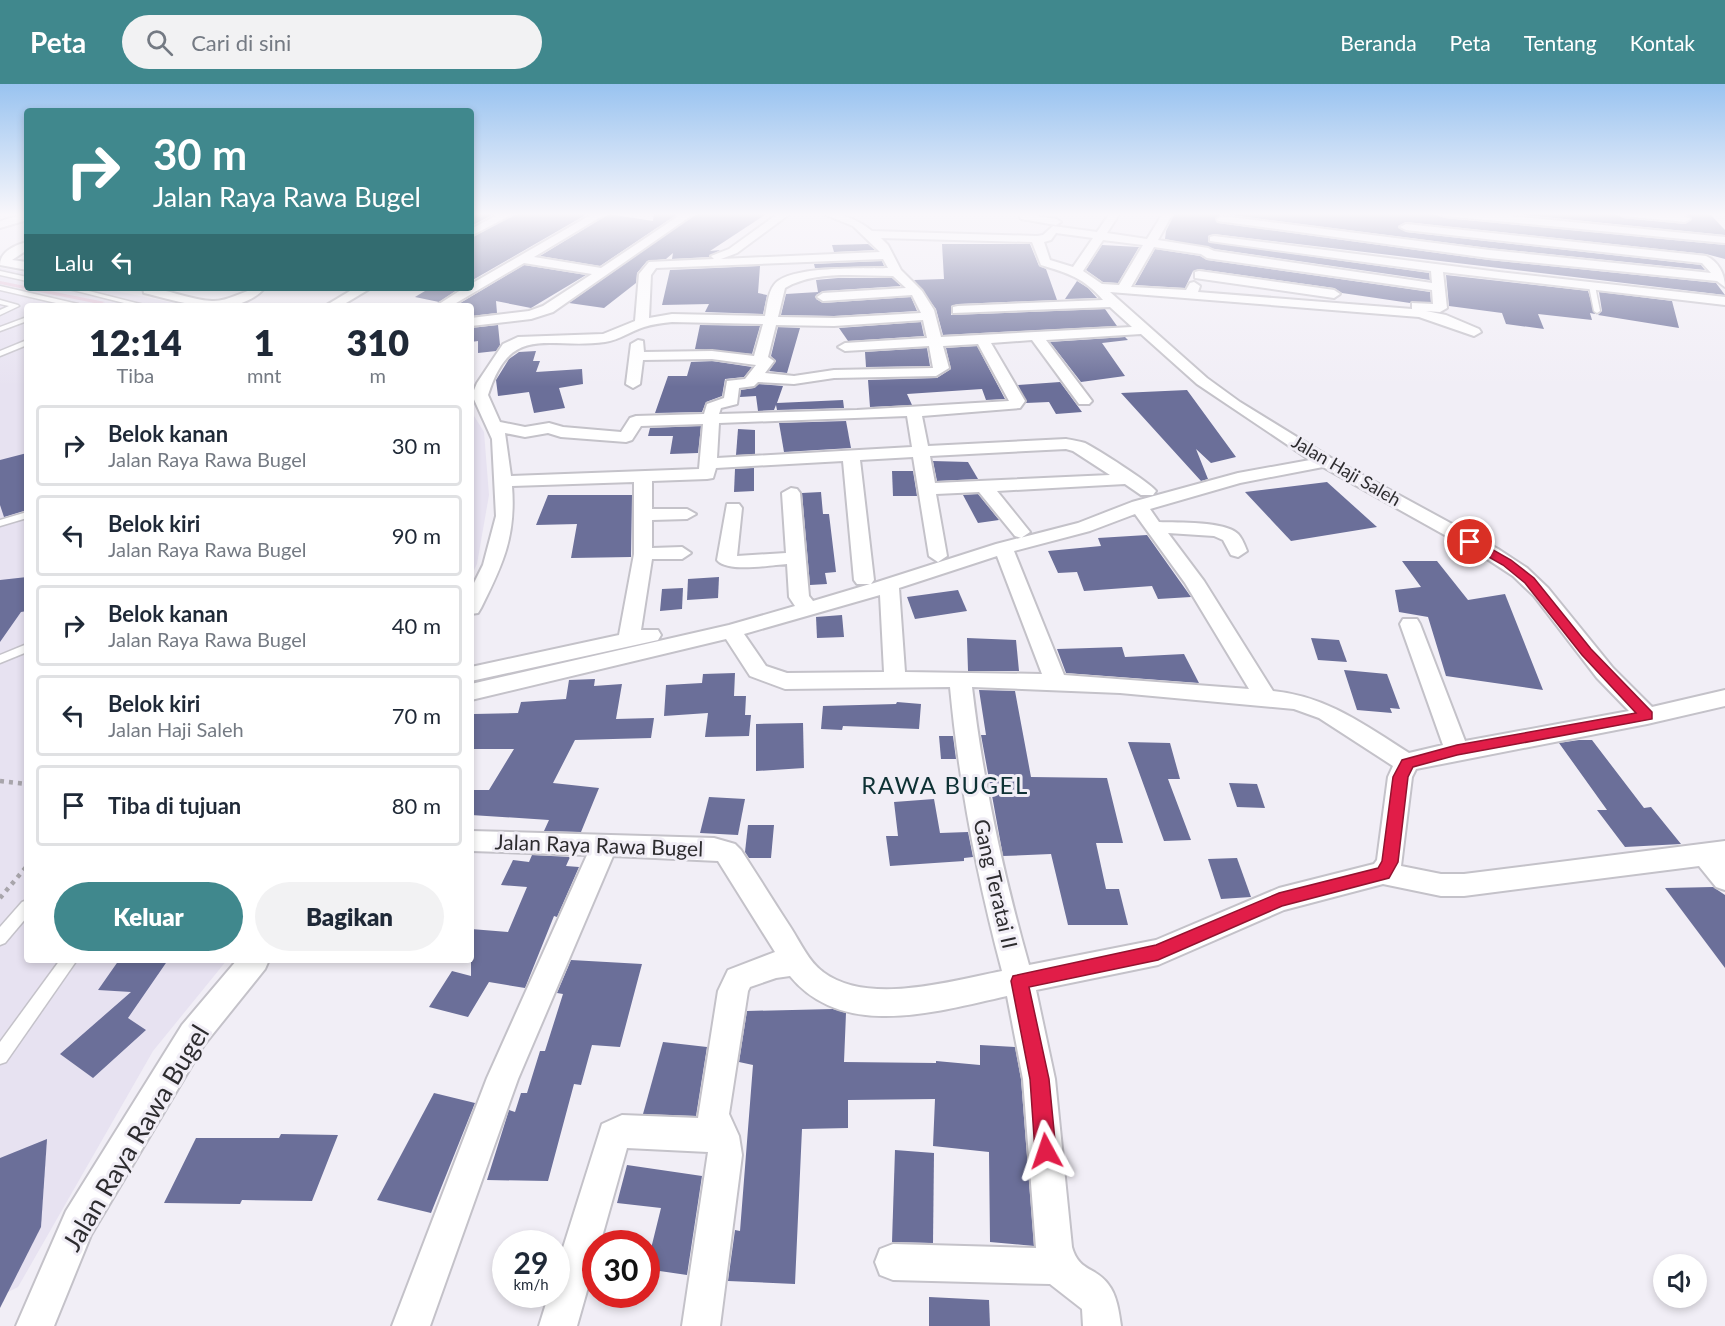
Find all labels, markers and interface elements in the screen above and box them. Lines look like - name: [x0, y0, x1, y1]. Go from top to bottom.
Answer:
- search box: [122, 15, 542, 69]
- text: Peta: [30, 25, 86, 59]
- icon: search: [143, 26, 176, 59]
- text: Cari di sini: [191, 29, 291, 56]
- text: Beranda: [1340, 30, 1417, 55]
- text: Peta: [1450, 30, 1491, 55]
- text: Tentang: [1524, 30, 1597, 55]
- text: Kontak: [1630, 30, 1695, 55]
- text: 30 m: [153, 129, 247, 179]
- icon: right: [54, 132, 132, 210]
- text: Jalan Raya Rawa Bugel: [153, 180, 421, 213]
- icon: left: [106, 246, 139, 279]
- text: Lalu: [54, 249, 94, 276]
- text: 12:14: [89, 320, 182, 364]
- text: 1: [254, 320, 275, 364]
- text: 310: [346, 320, 409, 364]
- text: Tiba: [117, 363, 154, 387]
- text: mnt: [247, 363, 282, 387]
- text: m: [370, 363, 386, 387]
- text: Belok kanan: [108, 420, 228, 447]
- icon: right: [57, 429, 90, 462]
- street label: Jalan Haji Saleh: [1288, 430, 1405, 510]
- text: 30 m: [392, 432, 441, 459]
- text: Jalan Raya Rawa Bugel: [108, 447, 306, 471]
- text: Belok kiri: [108, 510, 200, 537]
- pin: [1444, 516, 1495, 567]
- icon: left: [57, 519, 90, 552]
- text: 90 m: [392, 522, 441, 549]
- icon: arrive: [1453, 525, 1486, 558]
- text: Jalan Raya Rawa Bugel: [108, 537, 306, 561]
- text: Belok kanan: [108, 600, 228, 627]
- icon: right: [57, 609, 90, 642]
- text: 40 m: [392, 612, 441, 639]
- text: Jalan Raya Rawa Bugel: [108, 627, 306, 651]
- text: Belok kiri: [108, 690, 200, 717]
- icon: left: [57, 699, 90, 732]
- text: 70 m: [392, 702, 441, 729]
- text: Jalan Haji Saleh: [108, 717, 244, 741]
- district label: RAWA BUGEL: [861, 770, 1029, 799]
- icon: arrive: [57, 789, 90, 822]
- text: Tiba di tujuan: [108, 792, 241, 819]
- text: 80 m: [392, 792, 441, 819]
- street label: Gang Teratai II: [969, 817, 1023, 951]
- street label: Jalan Raya Rawa Bugel: [494, 828, 704, 861]
- button: Keluar: [54, 882, 243, 951]
- button: Bagikan: [255, 882, 444, 951]
- street label: Jalan Raya Rawa Bugel: [55, 1019, 215, 1256]
- position arrow: [1014, 1119, 1078, 1183]
- speed limit sign: 30: [582, 1230, 660, 1308]
- text: 29: [514, 1244, 548, 1280]
- map controls: [1653, 1254, 1707, 1308]
- button: sound: [1653, 1254, 1707, 1308]
- text: km/h: [513, 1275, 549, 1293]

